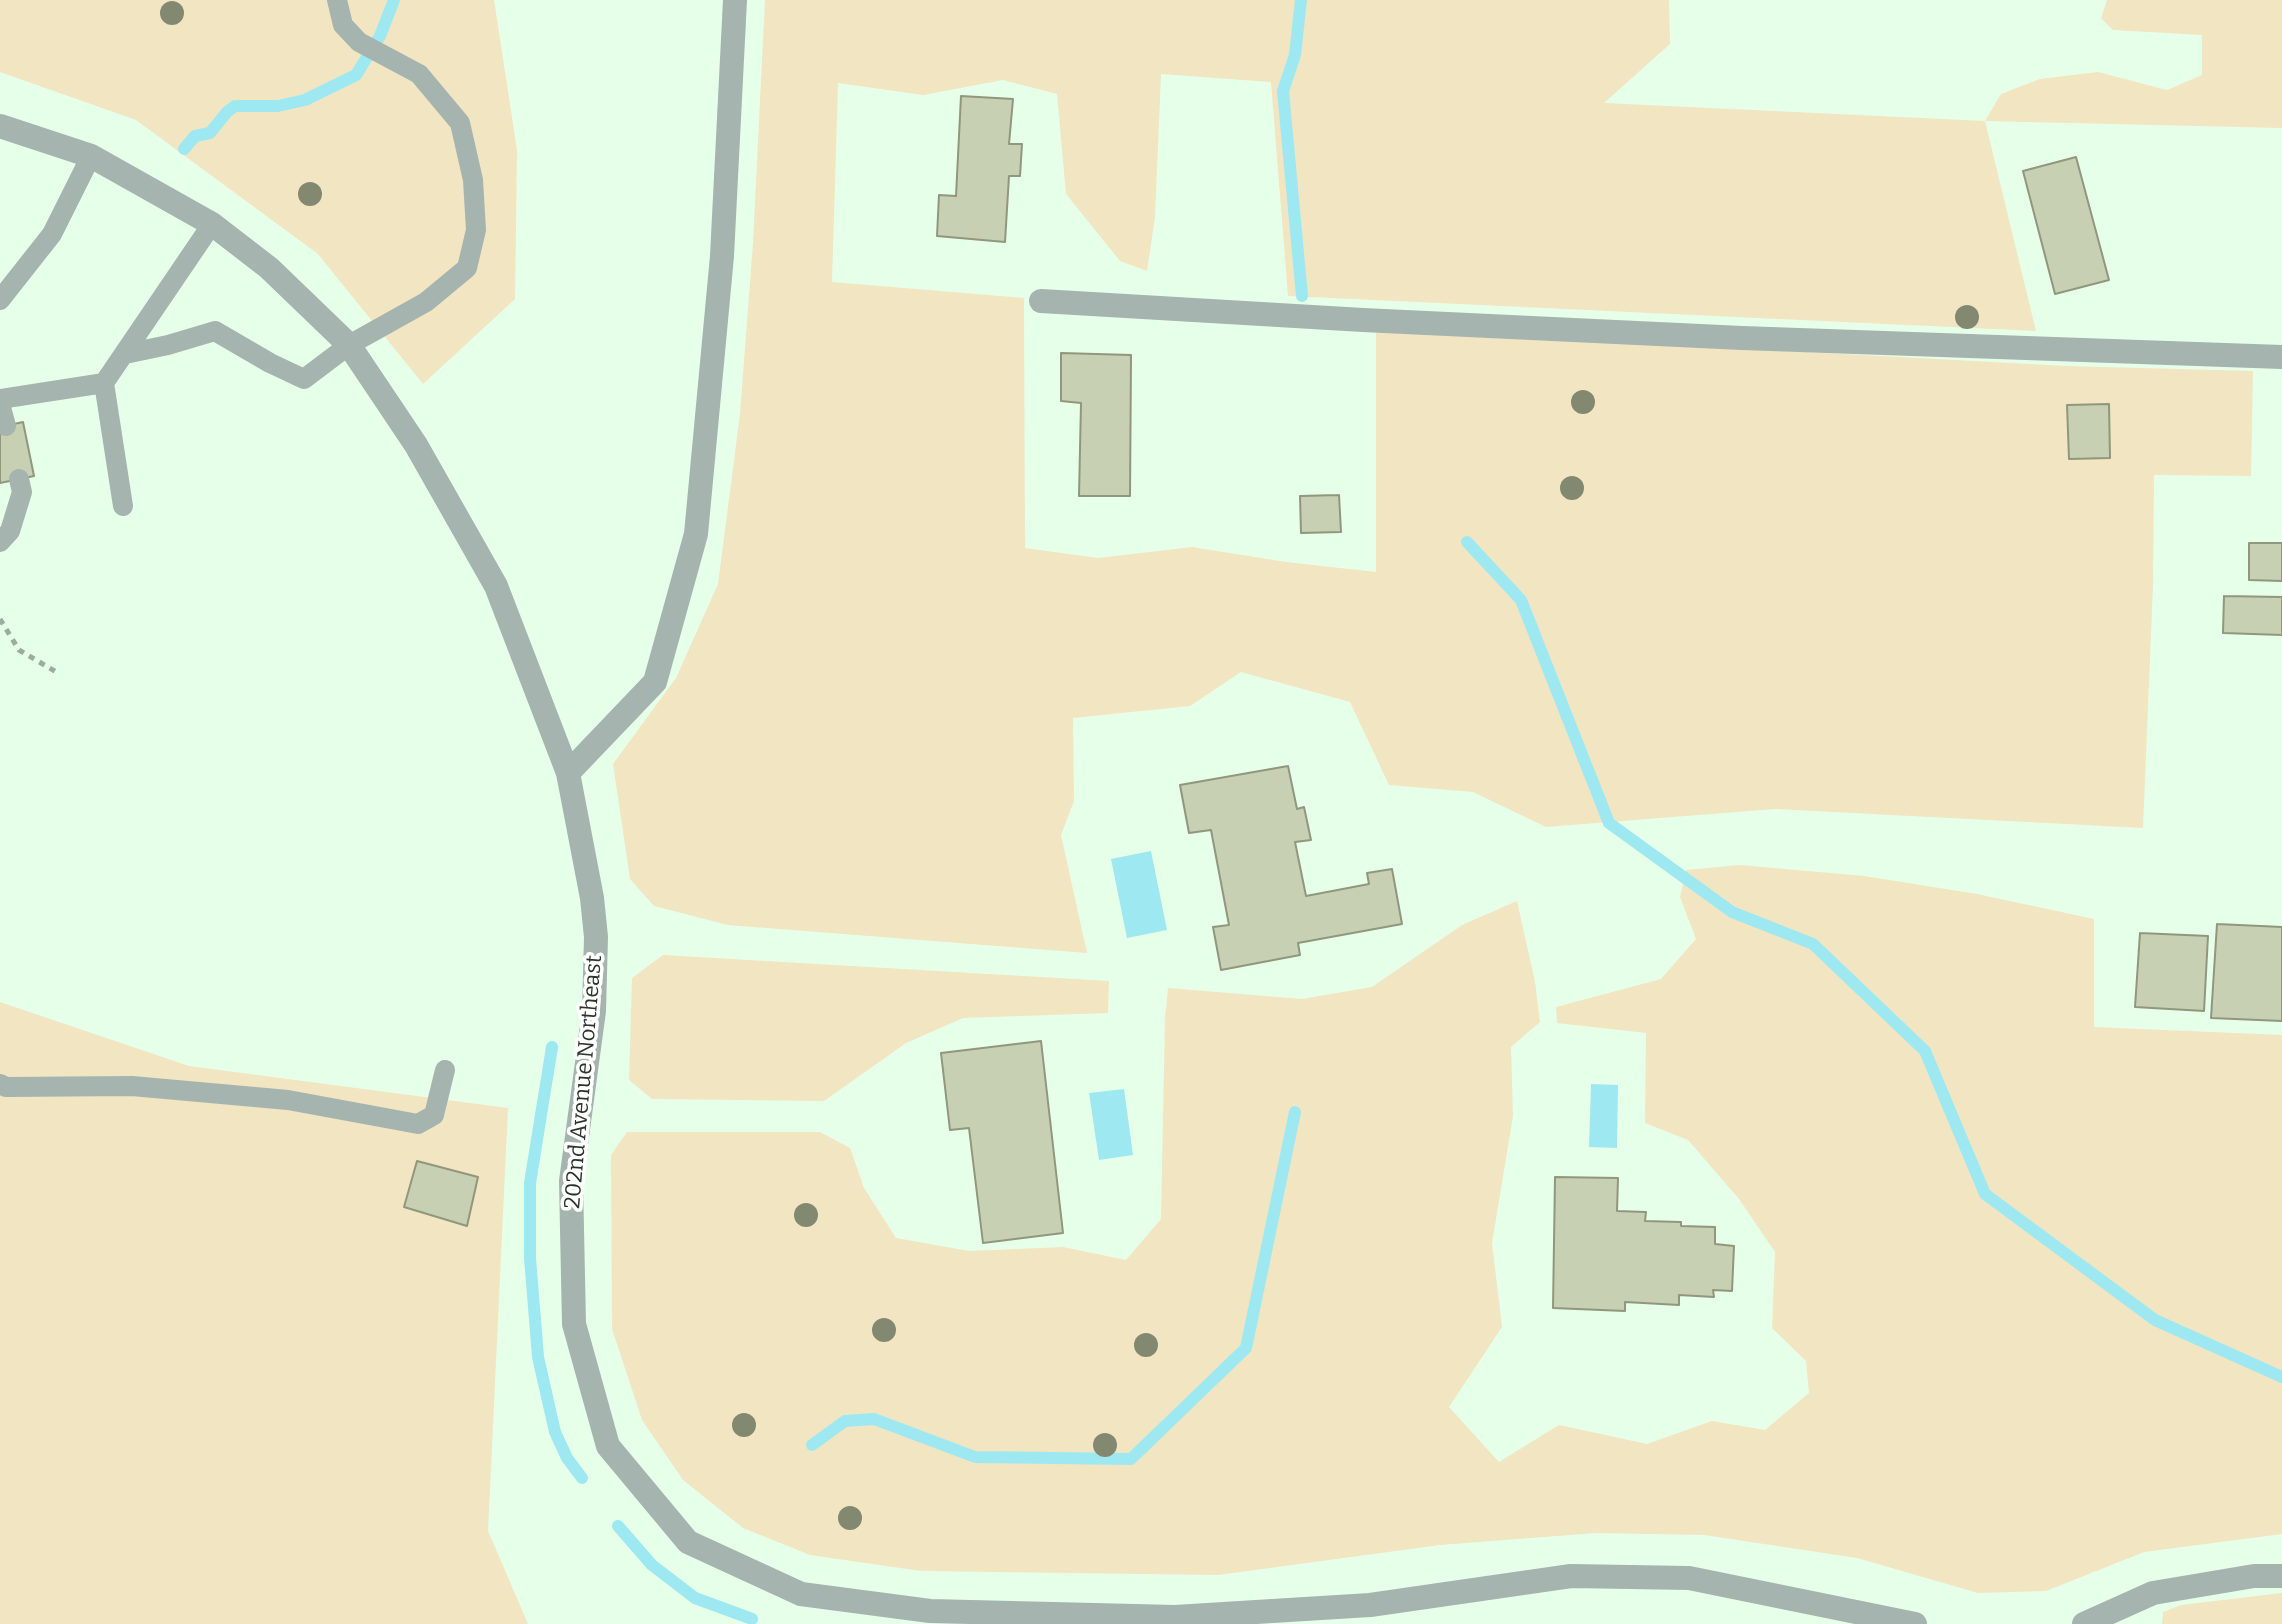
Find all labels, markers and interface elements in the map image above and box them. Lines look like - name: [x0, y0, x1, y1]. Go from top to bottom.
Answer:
- street label: 202nd Avenue Northeast: [560, 954, 608, 1210]

